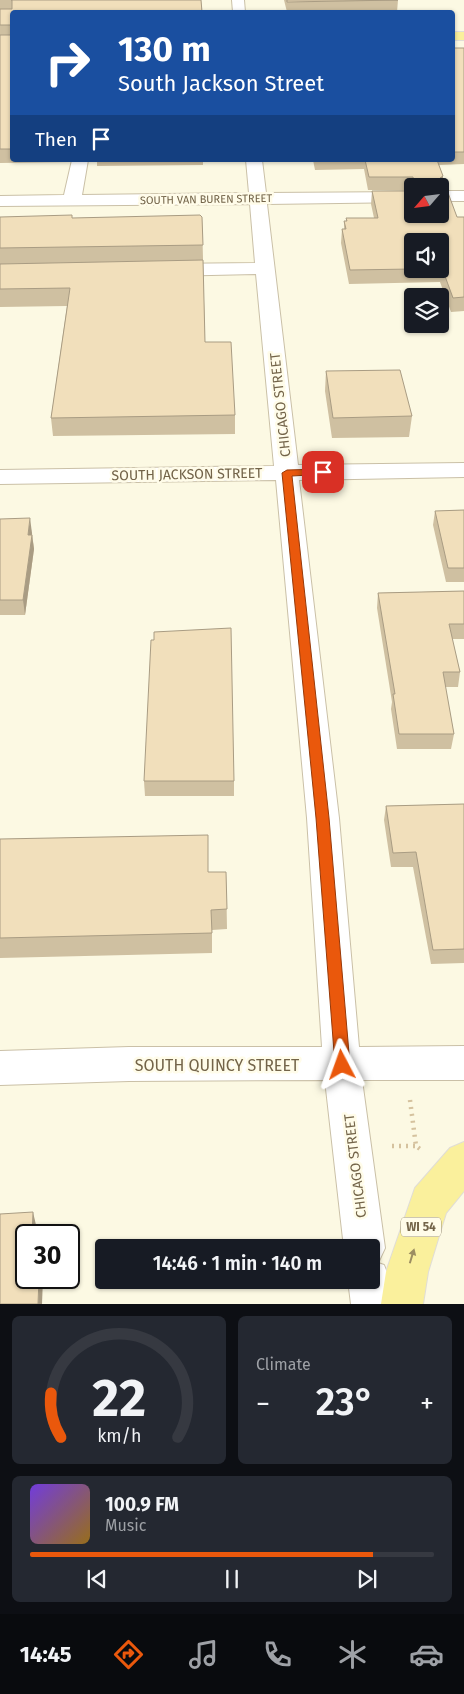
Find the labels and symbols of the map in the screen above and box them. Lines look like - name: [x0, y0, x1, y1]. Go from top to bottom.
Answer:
- north arrow: [404, 178, 449, 222]
- street label: SOUTH VAN BUREN STREET: [140, 192, 272, 207]
- street label: CHICAGO STREET: [266, 351, 294, 458]
- pin: [302, 451, 344, 493]
- street label: SOUTH JACKSON STREET: [111, 465, 263, 484]
- position arrow: [315, 1038, 367, 1090]
- street label: SOUTH QUINCY STREET: [135, 1056, 300, 1075]
- street label: CHICAGO STREET: [341, 1112, 370, 1219]
- road number: WI 54: [401, 1218, 441, 1236]
- speed limit sign: 30: [15, 1224, 80, 1289]
- one-way arrow: [409, 1249, 416, 1264]

